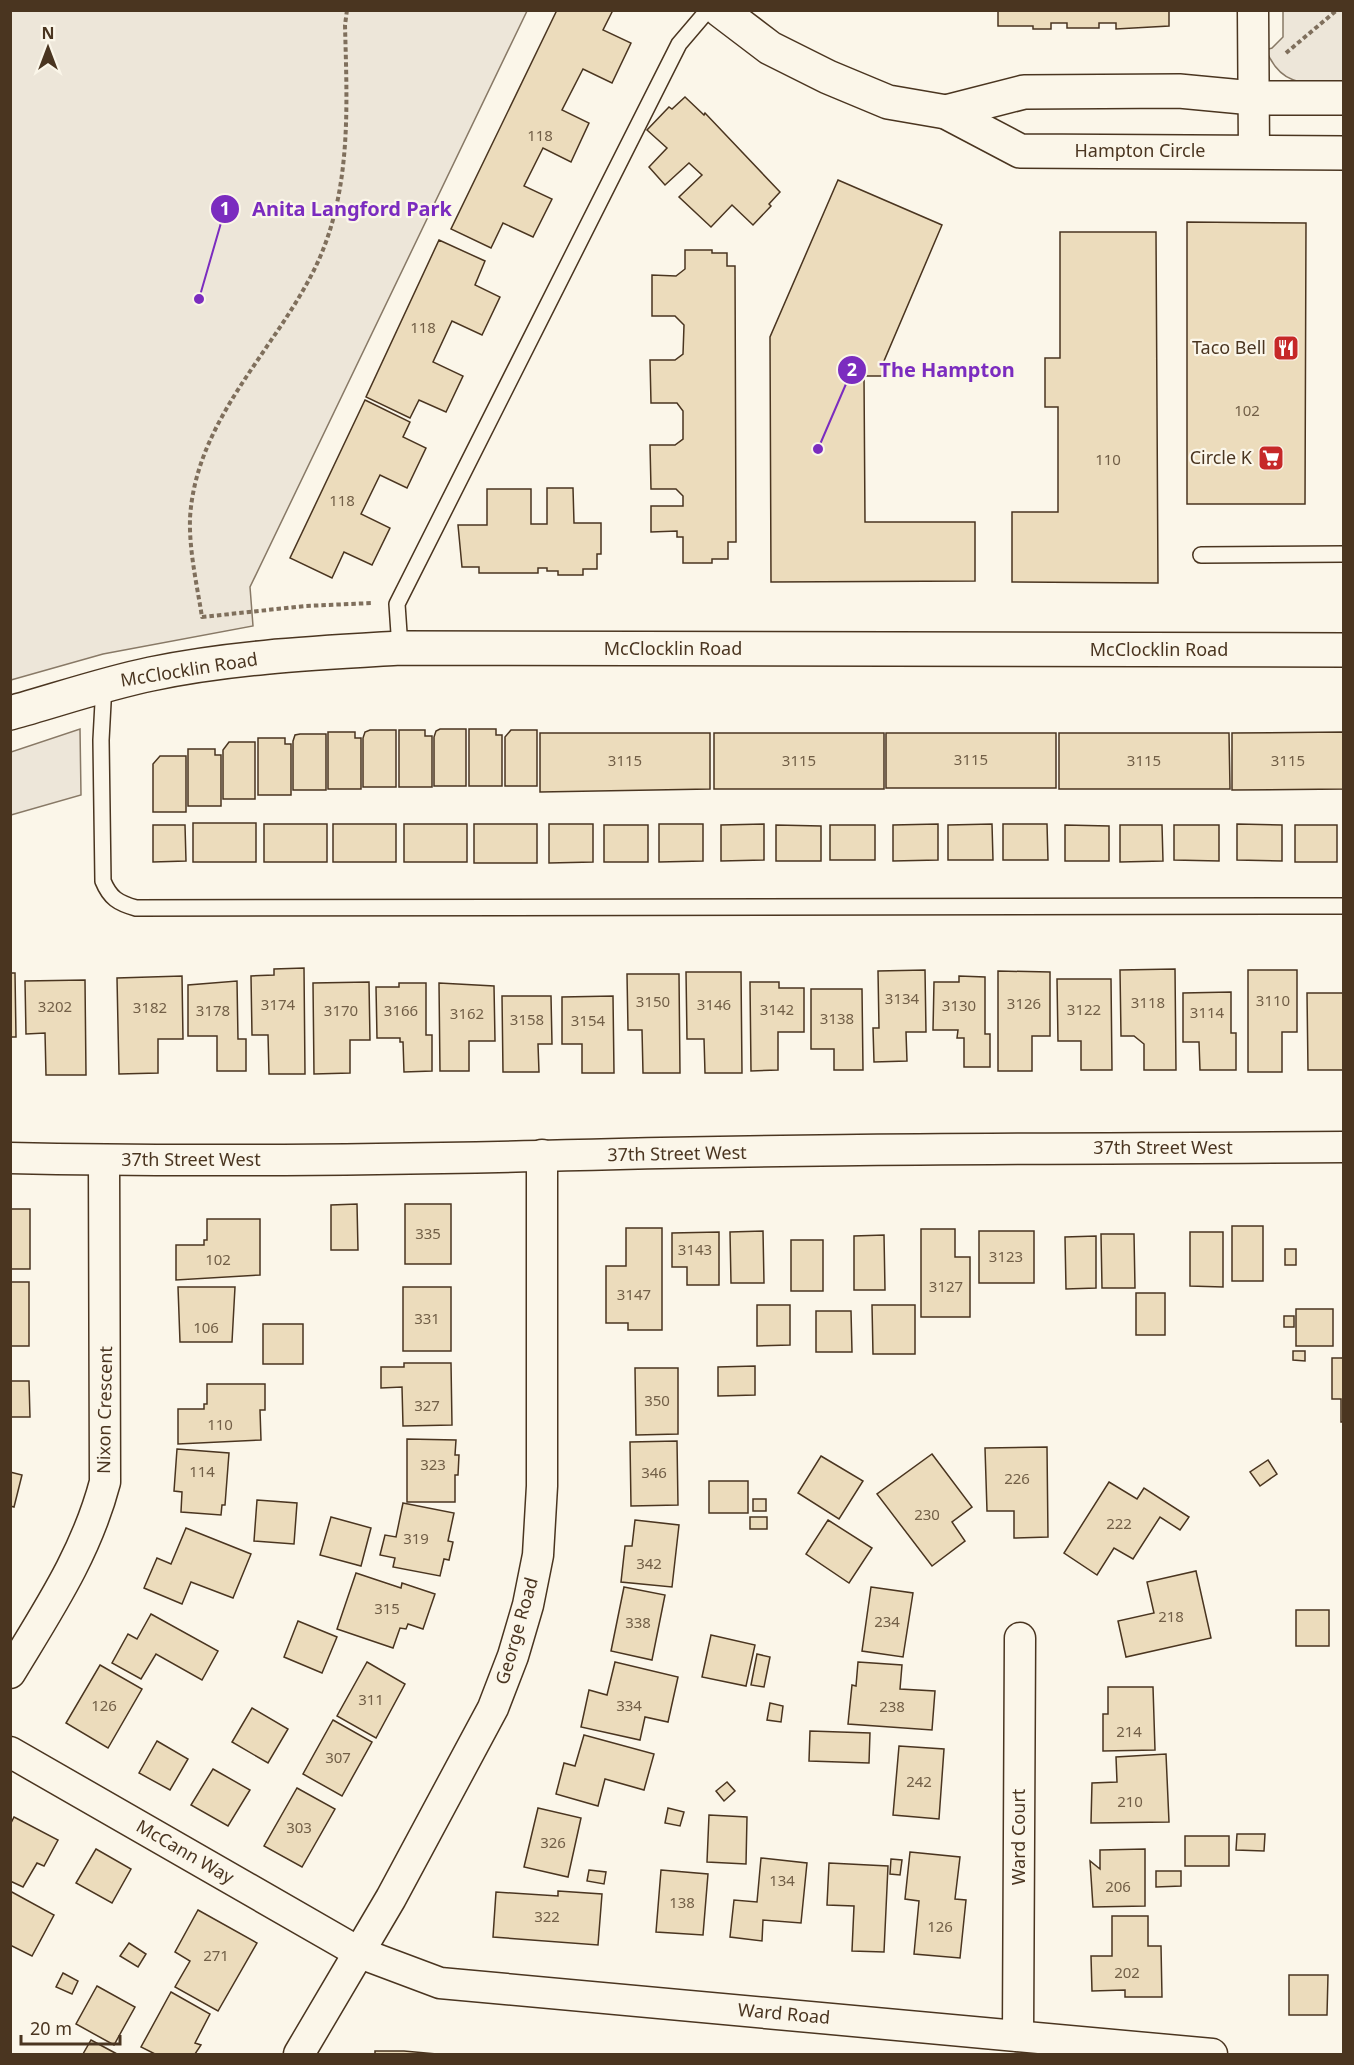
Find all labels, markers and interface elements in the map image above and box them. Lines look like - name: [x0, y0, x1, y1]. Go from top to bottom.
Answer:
- north arrow: [18, 18, 78, 78]
- text: N: [41, 22, 55, 44]
- house number: 118: [527, 125, 553, 145]
- street label: Hampton Circle: [1074, 138, 1206, 162]
- callout: Anita Langford Park: [210, 190, 464, 228]
- text: Anita Langford Park: [252, 195, 453, 222]
- text: 1: [220, 196, 230, 220]
- house number: 118: [410, 317, 436, 337]
- restaurant icon: Taco Bell: [1271, 333, 1301, 363]
- place label: Taco Bell: [1192, 335, 1266, 359]
- callout: The Hampton: [837, 351, 1026, 389]
- text: The Hampton: [879, 356, 1015, 383]
- text: 2: [847, 357, 857, 381]
- house number: 102: [1234, 400, 1260, 420]
- supermarket icon: Circle K: [1256, 443, 1286, 473]
- place label: Circle K: [1190, 445, 1253, 469]
- house number: 110: [1095, 449, 1121, 469]
- house number: 118: [329, 490, 355, 510]
- street label: McClocklin Road: [604, 636, 742, 660]
- street label: McClocklin Road: [1090, 637, 1228, 661]
- street label: McClocklin Road: [119, 646, 259, 692]
- house number: 3115: [954, 749, 988, 769]
- house number: 3115: [608, 750, 642, 770]
- house number: 3115: [782, 750, 816, 770]
- house number: 3115: [1127, 750, 1161, 770]
- house number: 3115: [1271, 750, 1305, 770]
- house number: 3134: [885, 988, 920, 1008]
- house number: 3110: [1256, 990, 1290, 1010]
- house number: 3150: [636, 991, 670, 1011]
- house number: 3118: [1131, 992, 1165, 1012]
- house number: 3126: [1007, 993, 1041, 1013]
- house number: 3174: [261, 994, 296, 1014]
- house number: 3146: [697, 994, 731, 1014]
- house number: 3130: [942, 995, 976, 1015]
- house number: 3202: [38, 996, 72, 1016]
- house number: 3182: [133, 997, 167, 1017]
- house number: 3142: [760, 999, 794, 1019]
- house number: 3122: [1067, 999, 1101, 1019]
- house number: 3178: [196, 1000, 230, 1020]
- house number: 3170: [324, 1000, 358, 1020]
- house number: 3166: [384, 1000, 418, 1020]
- house number: 3114: [1190, 1002, 1225, 1022]
- house number: 3162: [450, 1003, 484, 1023]
- house number: 3138: [820, 1008, 854, 1028]
- house number: 3158: [510, 1009, 544, 1029]
- house number: 3154: [571, 1010, 606, 1030]
- street label: 37th Street West: [1093, 1135, 1233, 1159]
- street label: 37th Street West: [607, 1140, 747, 1166]
- street label: 37th Street West: [121, 1147, 261, 1171]
- house number: 335: [415, 1223, 441, 1243]
- house number: 3143: [678, 1239, 712, 1259]
- house number: 3123: [989, 1246, 1023, 1266]
- house number: 102: [205, 1249, 231, 1269]
- house number: 3127: [929, 1276, 963, 1296]
- house number: 3147: [617, 1284, 651, 1304]
- house number: 331: [414, 1308, 440, 1328]
- house number: 106: [193, 1317, 219, 1337]
- street label: Nixon Crescent: [91, 1345, 117, 1474]
- house number: 350: [644, 1390, 670, 1410]
- house number: 327: [414, 1395, 440, 1415]
- house number: 110: [207, 1414, 233, 1434]
- house number: 323: [420, 1454, 446, 1474]
- house number: 114: [189, 1461, 215, 1481]
- house number: 346: [641, 1462, 667, 1482]
- house number: 226: [1004, 1468, 1030, 1488]
- house number: 230: [914, 1504, 940, 1524]
- house number: 222: [1106, 1513, 1132, 1533]
- house number: 319: [403, 1528, 429, 1548]
- house number: 342: [636, 1553, 662, 1573]
- street label: George Road: [489, 1574, 543, 1687]
- house number: 315: [374, 1598, 400, 1618]
- house number: 218: [1158, 1606, 1184, 1626]
- house number: 234: [874, 1611, 900, 1631]
- house number: 338: [625, 1612, 651, 1632]
- house number: 311: [358, 1689, 384, 1709]
- house number: 126: [91, 1695, 117, 1715]
- house number: 334: [616, 1695, 642, 1715]
- house number: 238: [879, 1696, 905, 1716]
- house number: 214: [1116, 1721, 1142, 1741]
- house number: 307: [325, 1747, 351, 1767]
- house number: 242: [906, 1771, 932, 1791]
- street label: Ward Court: [1006, 1788, 1030, 1885]
- house number: 210: [1117, 1791, 1143, 1811]
- street label: McCann Way: [132, 1813, 239, 1889]
- house number: 303: [286, 1817, 312, 1837]
- house number: 326: [540, 1832, 566, 1852]
- house number: 134: [769, 1870, 795, 1890]
- house number: 206: [1105, 1876, 1131, 1896]
- house number: 138: [669, 1892, 695, 1912]
- house number: 322: [534, 1906, 560, 1926]
- house number: 126: [927, 1916, 953, 1936]
- house number: 271: [203, 1945, 229, 1965]
- house number: 202: [1114, 1962, 1140, 1982]
- street label: Ward Road: [737, 1997, 831, 2029]
- scale bar: [21, 2008, 120, 2046]
- text: 20 m: [30, 2016, 72, 2040]

